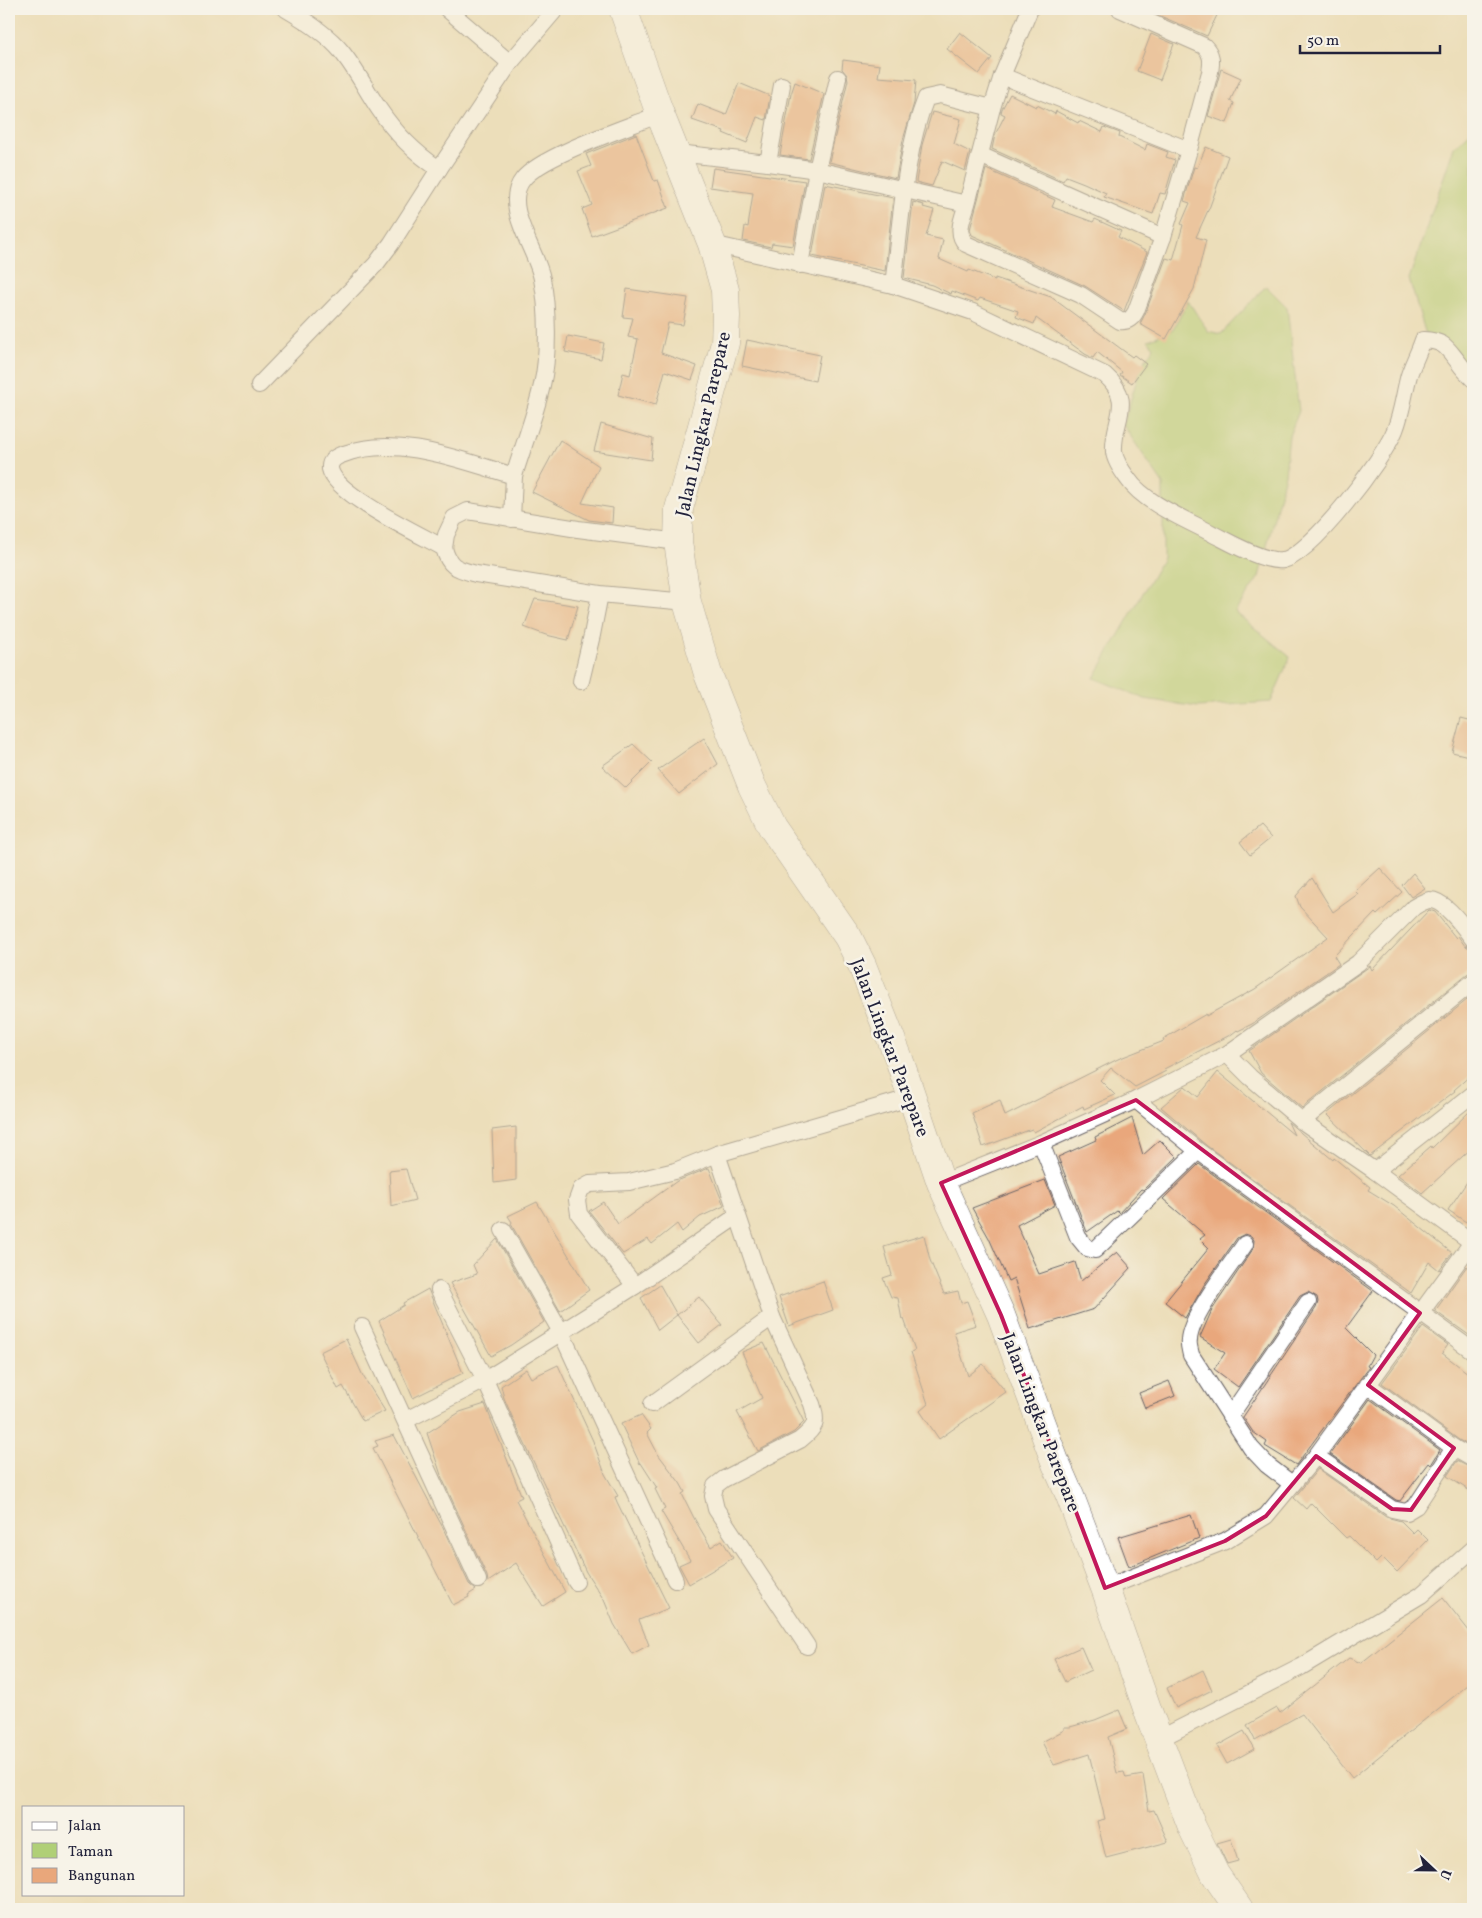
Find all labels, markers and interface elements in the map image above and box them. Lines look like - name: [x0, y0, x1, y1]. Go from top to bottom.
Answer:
- scale bar: [1300, 22, 1440, 54]
- text: 50 m: [1307, 31, 1339, 52]
- street label: Jalan Lingkar Parepare: [670, 329, 738, 520]
- street label: Jalan Lingkar Parepare: [843, 954, 935, 1141]
- street label: Jalan Lingkar Parepare: [994, 1329, 1086, 1516]
- legend: [22, 1806, 185, 1896]
- text: Jalan: [68, 1816, 101, 1837]
- text: Taman: [68, 1842, 113, 1863]
- north arrow: [1410, 1846, 1460, 1896]
- text: Bangunan: [68, 1866, 135, 1887]
- text: U: [1434, 1866, 1455, 1883]

